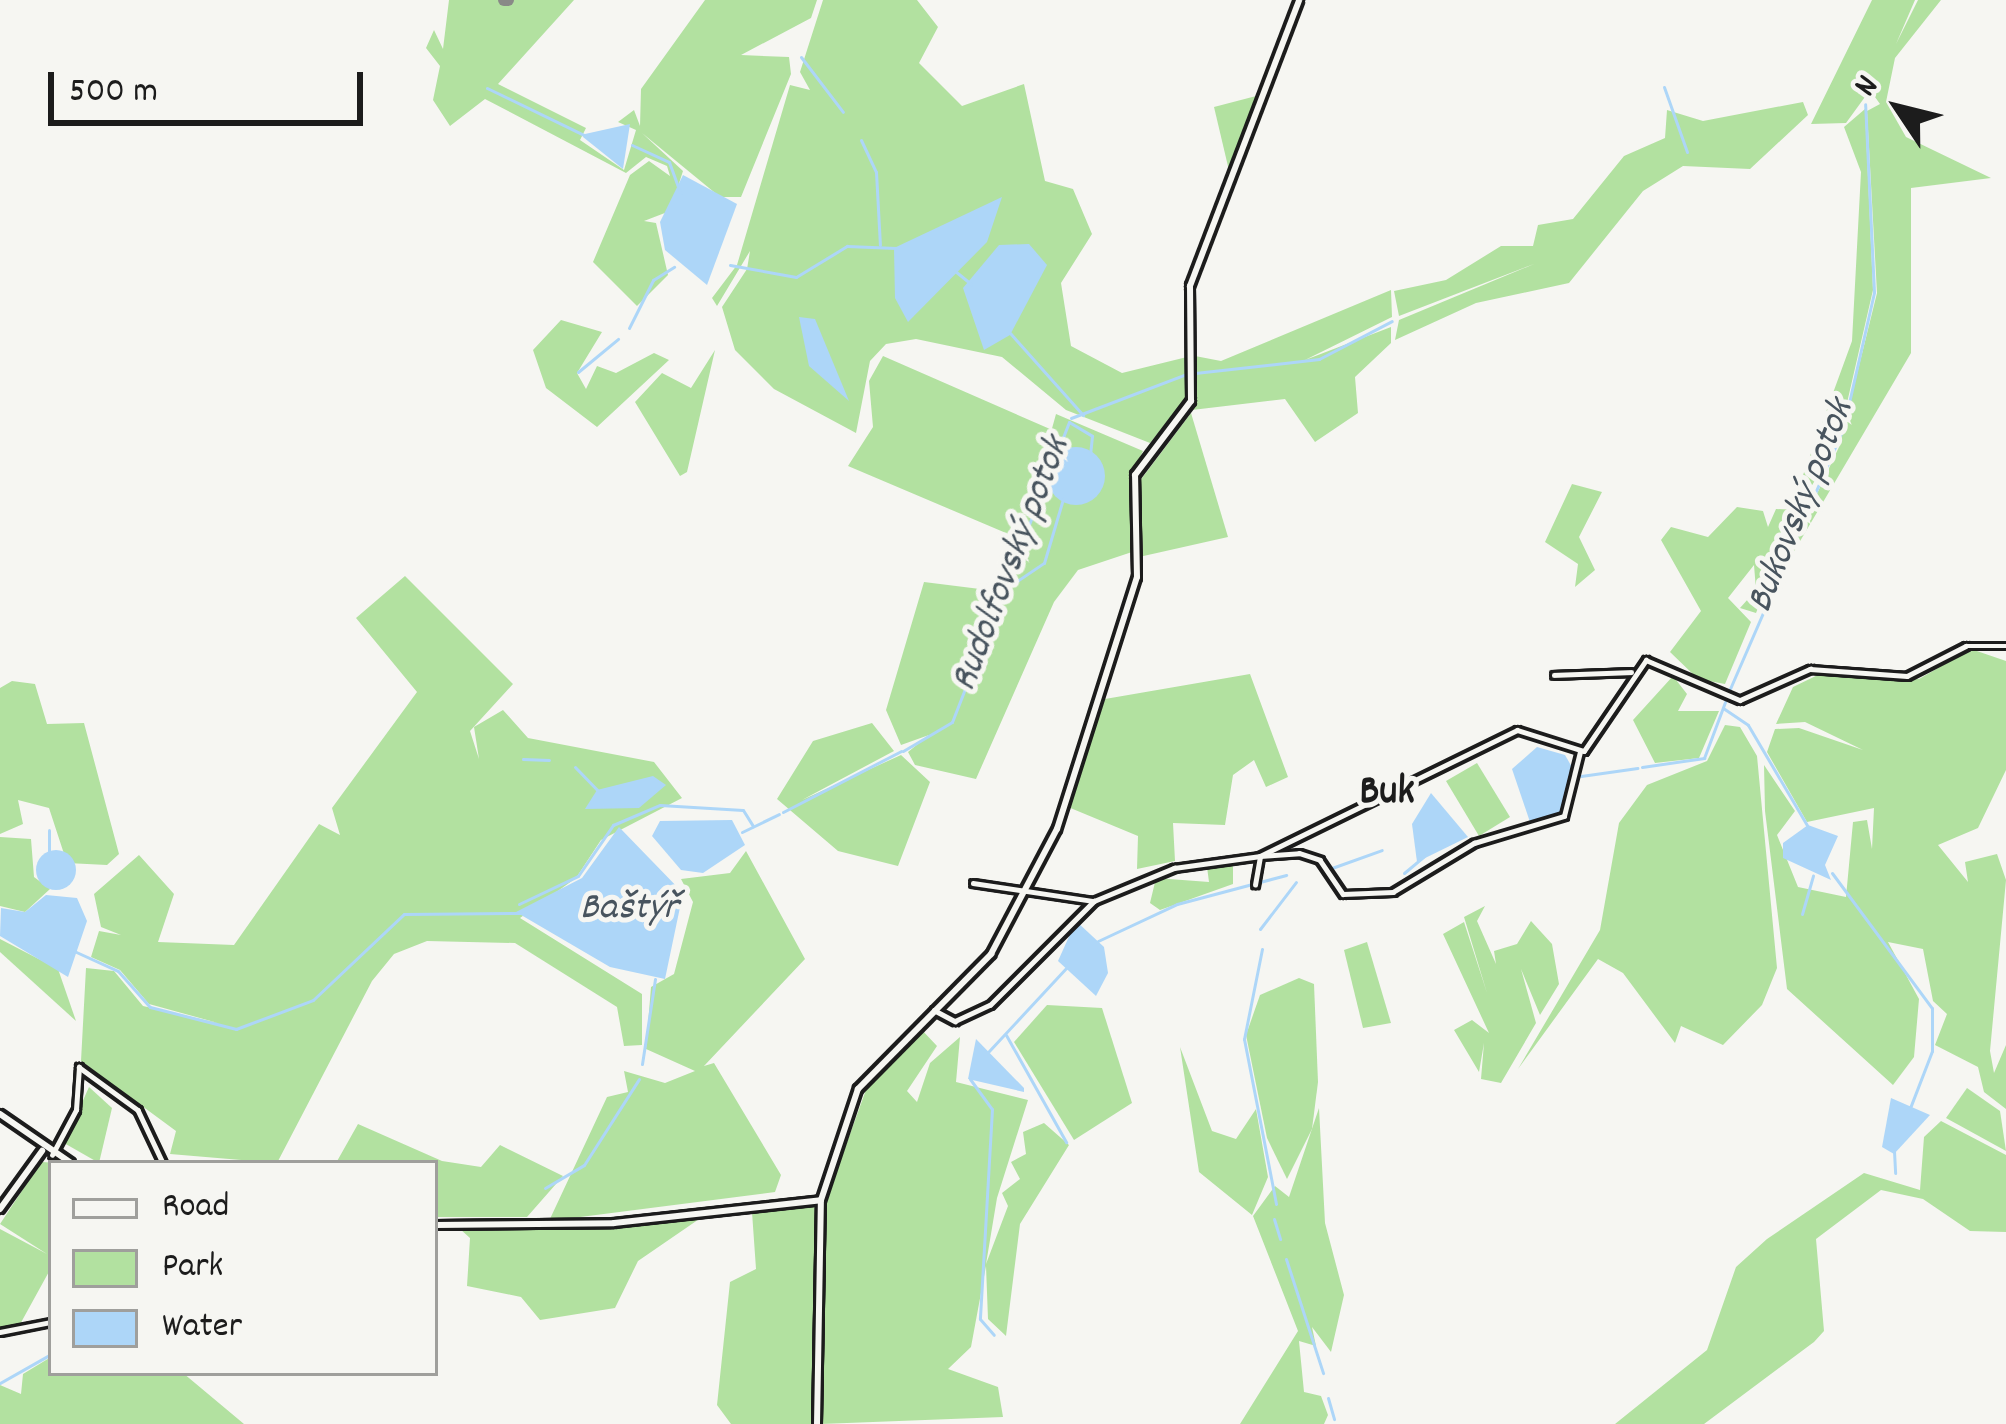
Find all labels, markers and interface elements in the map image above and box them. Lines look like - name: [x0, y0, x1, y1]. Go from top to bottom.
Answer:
- scale bar: [54, 48, 369, 122]
- north arrow: [1838, 48, 1958, 168]
- text: 500 m: [69, 67, 158, 119]
- text: N: [1844, 67, 1892, 107]
- water label: Bukovský potok: [1739, 394, 1867, 620]
- water label: Rudolfovský potok: [943, 431, 1083, 699]
- district label: Buk: [1359, 769, 1415, 819]
- water label: Baštýř: [580, 887, 678, 933]
- legend: [48, 1160, 438, 1376]
- text: Road: [162, 1182, 229, 1234]
- text: Park: [162, 1242, 223, 1294]
- text: Water: [162, 1302, 242, 1354]

